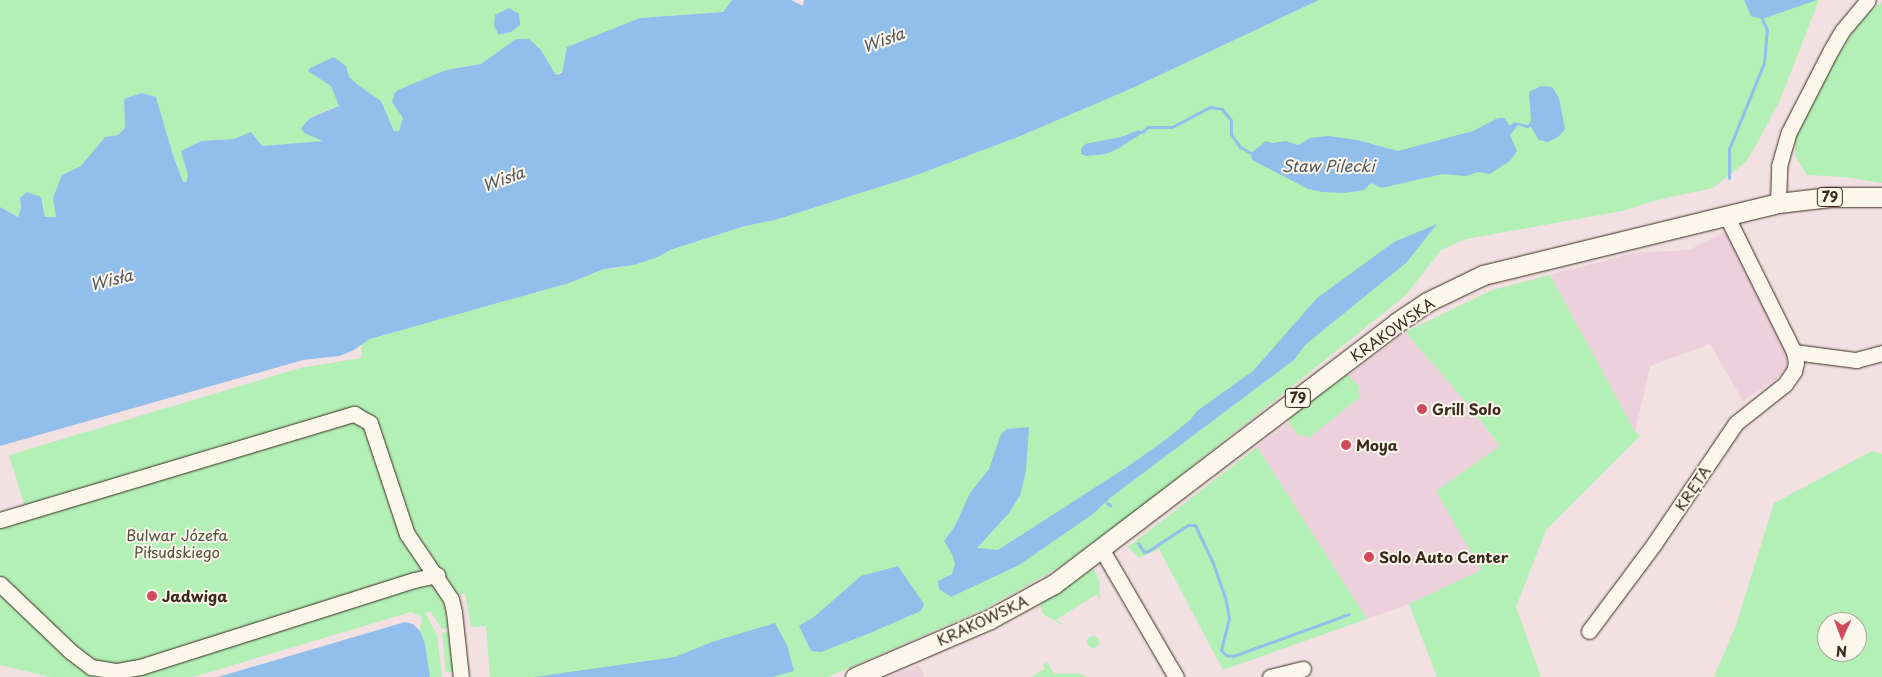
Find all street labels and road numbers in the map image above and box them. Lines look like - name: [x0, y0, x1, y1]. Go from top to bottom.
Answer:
- road number: 79: [1816, 186, 1844, 208]
- street label: KRAKOWSKA: [1346, 293, 1438, 365]
- road number: 79: [1284, 386, 1312, 409]
- street label: KRĘTA: [1670, 462, 1714, 514]
- street label: KRAKOWSKA: [934, 591, 1030, 649]

